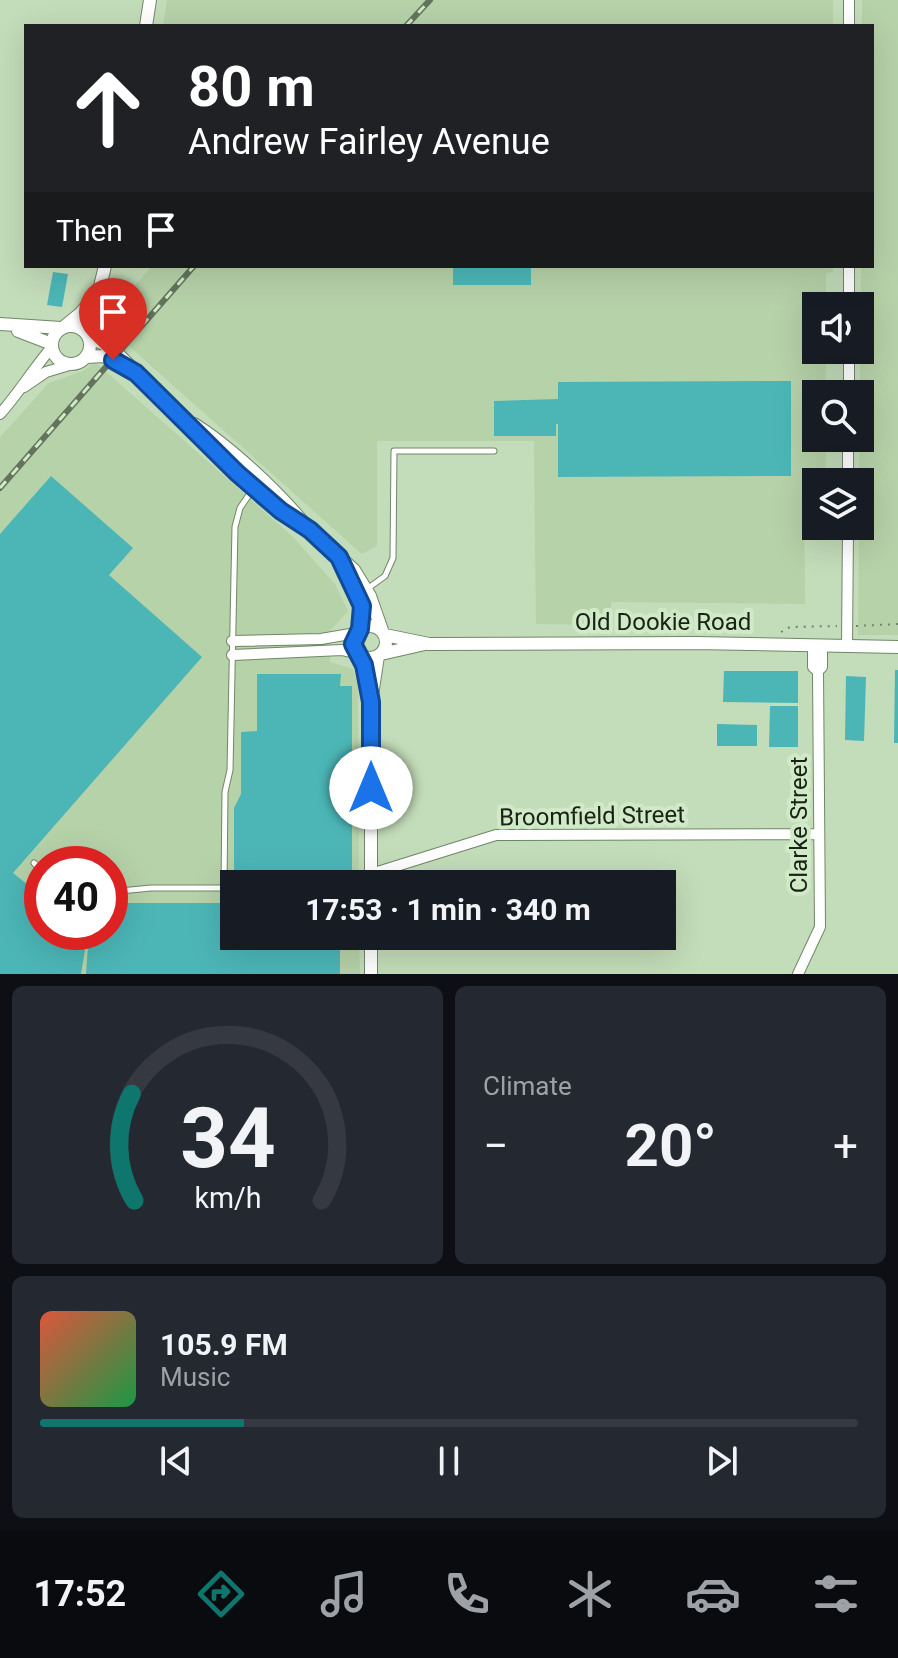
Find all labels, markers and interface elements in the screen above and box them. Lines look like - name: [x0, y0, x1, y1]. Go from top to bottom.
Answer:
- text: 80 m: [188, 54, 315, 120]
- icon: ahead: [56, 56, 160, 160]
- text: Andrew Fairley Avenue: [188, 121, 550, 163]
- icon: arrive: [139, 208, 183, 252]
- text: Then: [56, 213, 123, 248]
- pin: [79, 278, 147, 360]
- icon: arrive: [91, 290, 135, 334]
- map controls: [802, 292, 874, 540]
- button: sound: [802, 292, 874, 364]
- button: search: [802, 380, 874, 452]
- button: layers: [802, 468, 874, 540]
- street label: Old Dookie Road: [575, 608, 751, 636]
- position arrow: [329, 746, 413, 830]
- street label: Clarke Street: [785, 757, 813, 893]
- street label: Broomfield Street: [499, 800, 685, 832]
- speed limit sign: 40: [24, 846, 128, 950]
- text: 17:53 · 1 min · 340 m: [305, 892, 591, 927]
- text: Climate: [483, 1071, 572, 1101]
- text: 34: [180, 1090, 275, 1187]
- text: 20°: [624, 1110, 717, 1181]
- text: −: [483, 1120, 508, 1172]
- text: +: [833, 1120, 858, 1172]
- text: km/h: [194, 1181, 261, 1215]
- text: 105.9 FM: [160, 1327, 288, 1362]
- text: Music: [160, 1362, 230, 1392]
- icon: previous: [154, 1439, 198, 1483]
- icon: pause: [427, 1439, 471, 1483]
- icon: next: [700, 1439, 744, 1483]
- icon: directions: [193, 1566, 249, 1622]
- icon: music: [316, 1566, 372, 1622]
- icon: phone: [439, 1566, 495, 1622]
- icon: climate: [562, 1566, 618, 1622]
- icon: car: [685, 1566, 741, 1622]
- icon: filters: [808, 1566, 864, 1622]
- text: 17:52: [34, 1573, 126, 1615]

